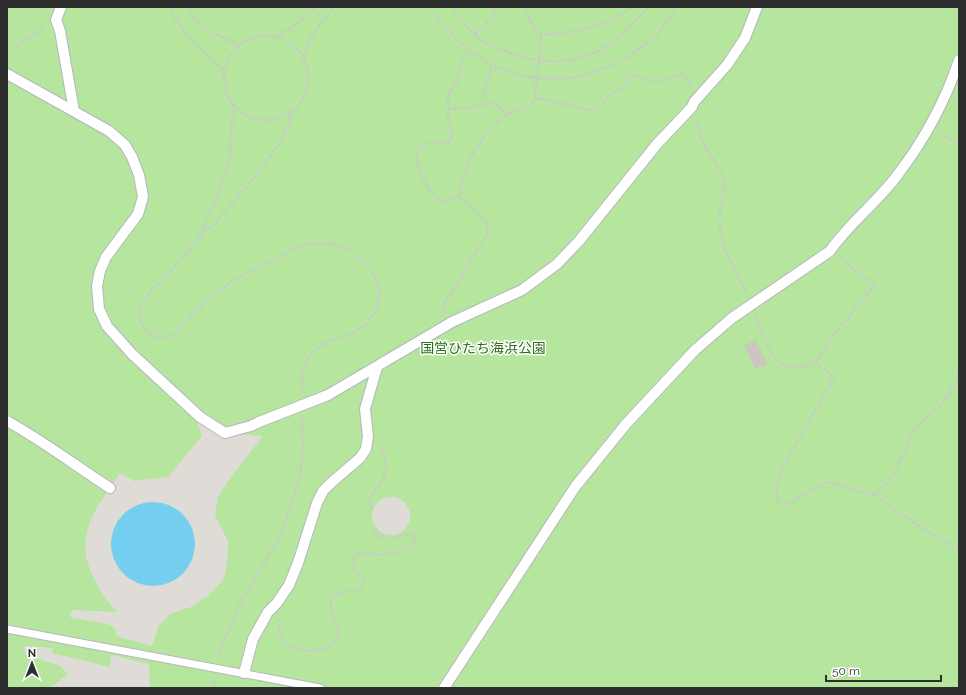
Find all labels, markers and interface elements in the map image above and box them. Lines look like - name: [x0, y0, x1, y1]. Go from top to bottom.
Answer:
- park label: 国営ひたち海浜公園: [420, 340, 546, 356]
- north arrow: [12, 643, 52, 683]
- text: N: [28, 647, 36, 660]
- scale bar: [826, 657, 941, 683]
- text: 50 m: [832, 664, 860, 678]

